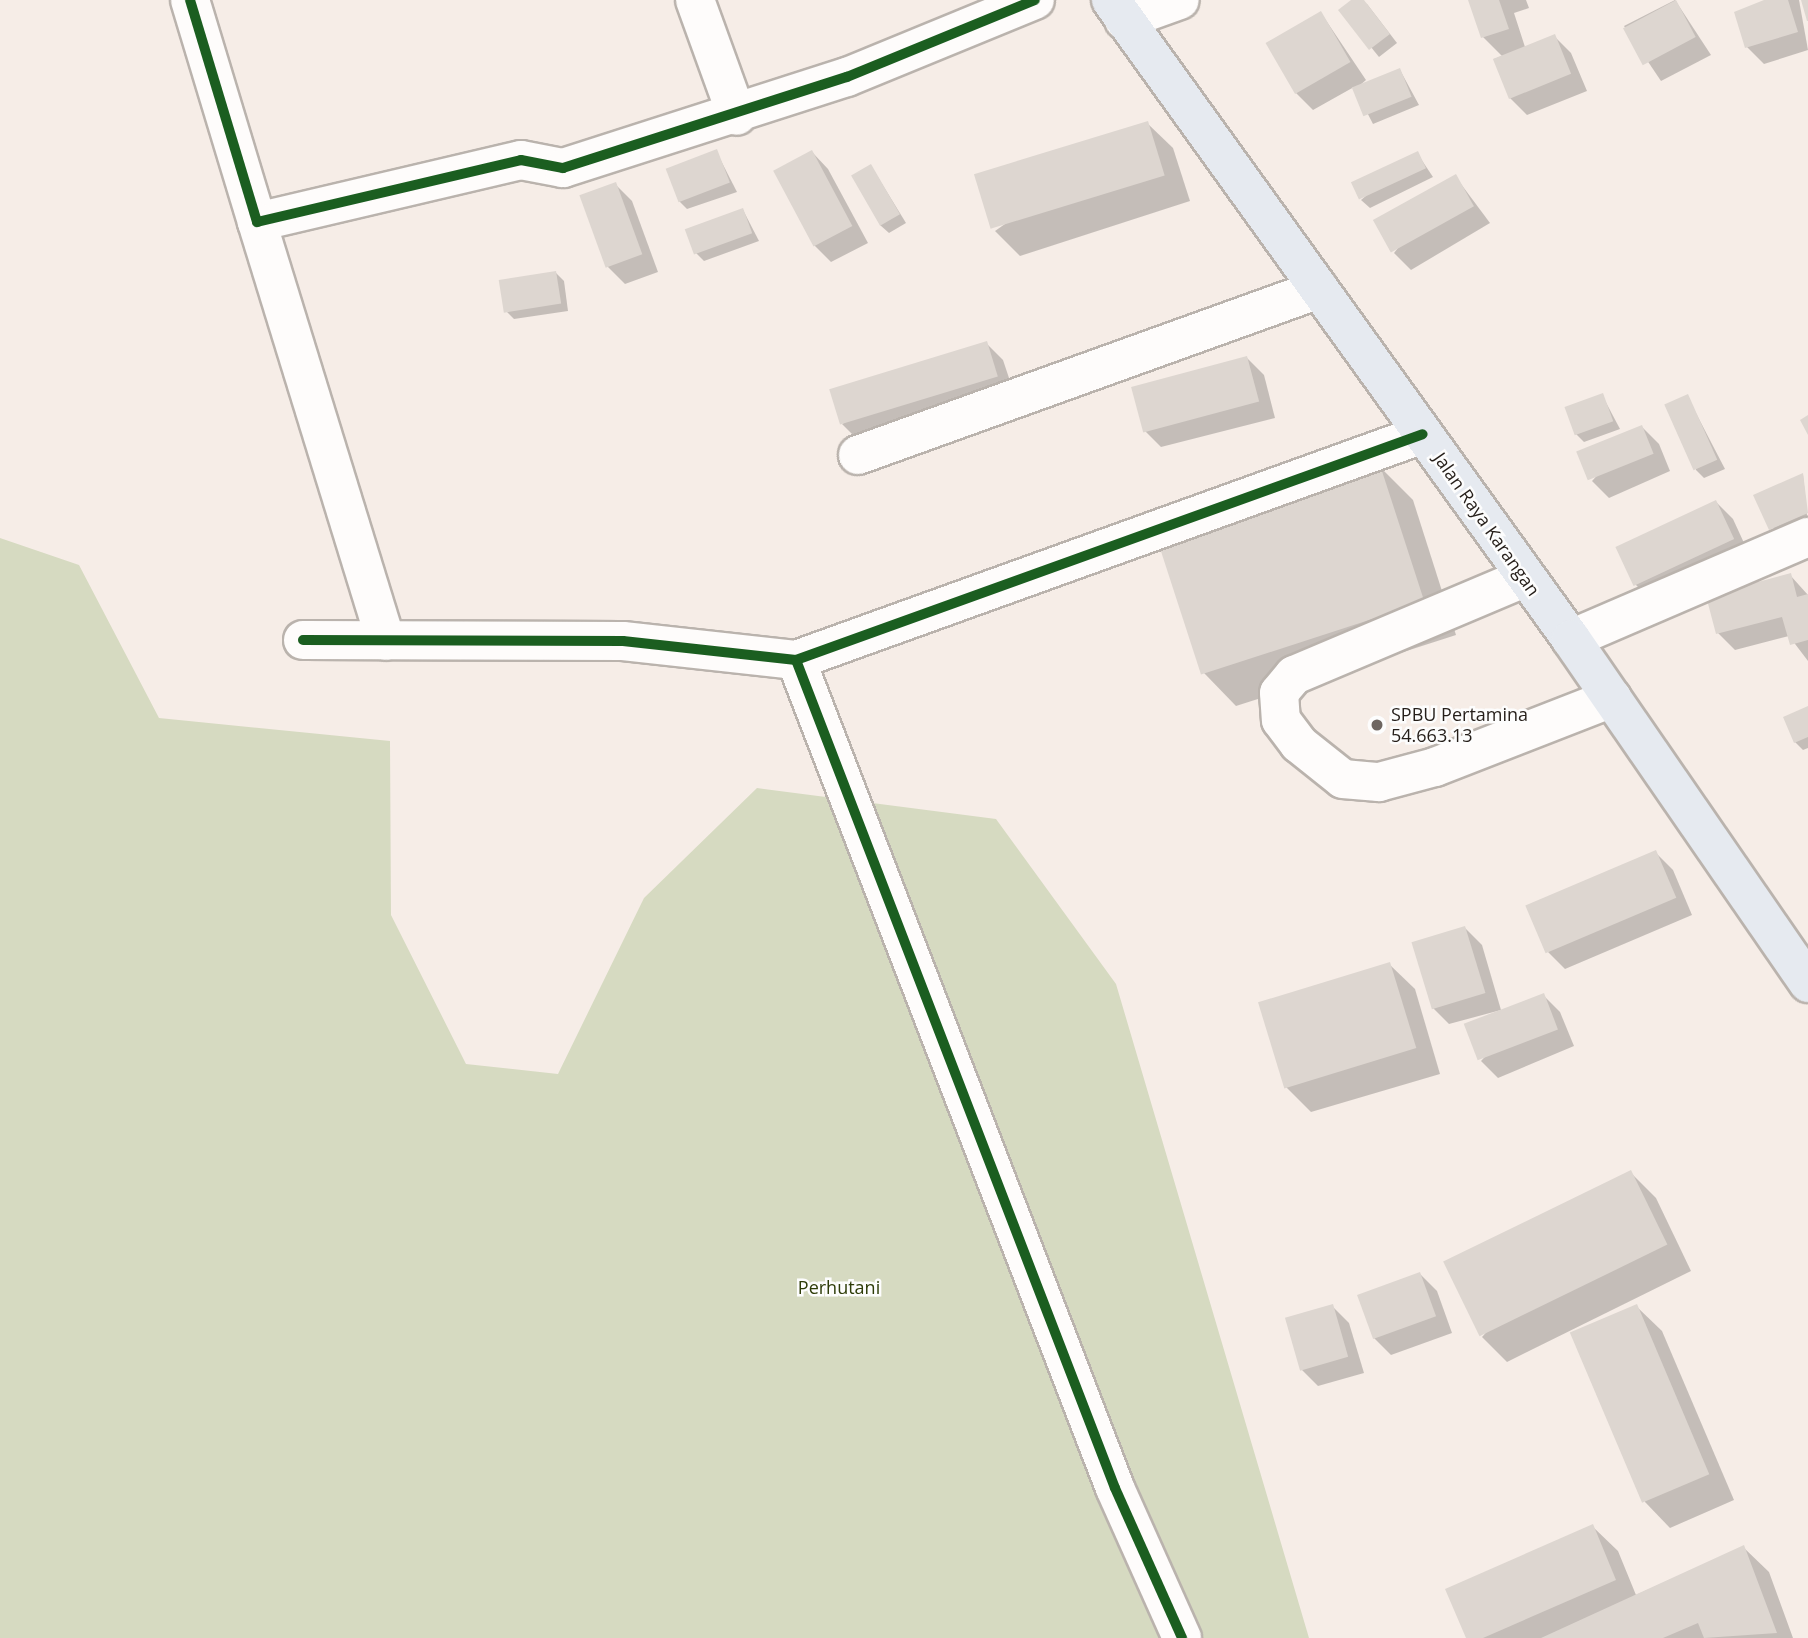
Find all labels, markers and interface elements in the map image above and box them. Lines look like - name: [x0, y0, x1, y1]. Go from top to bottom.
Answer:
- street label: Jalan Raya Karangan: [1429, 448, 1545, 600]
- place label: SPBU Pertamina 54.663.13: [1391, 704, 1528, 746]
- marker: SPBU Pertamina 54.663.13: [1369, 717, 1385, 733]
- park label: Perhutani: [798, 1276, 880, 1298]

